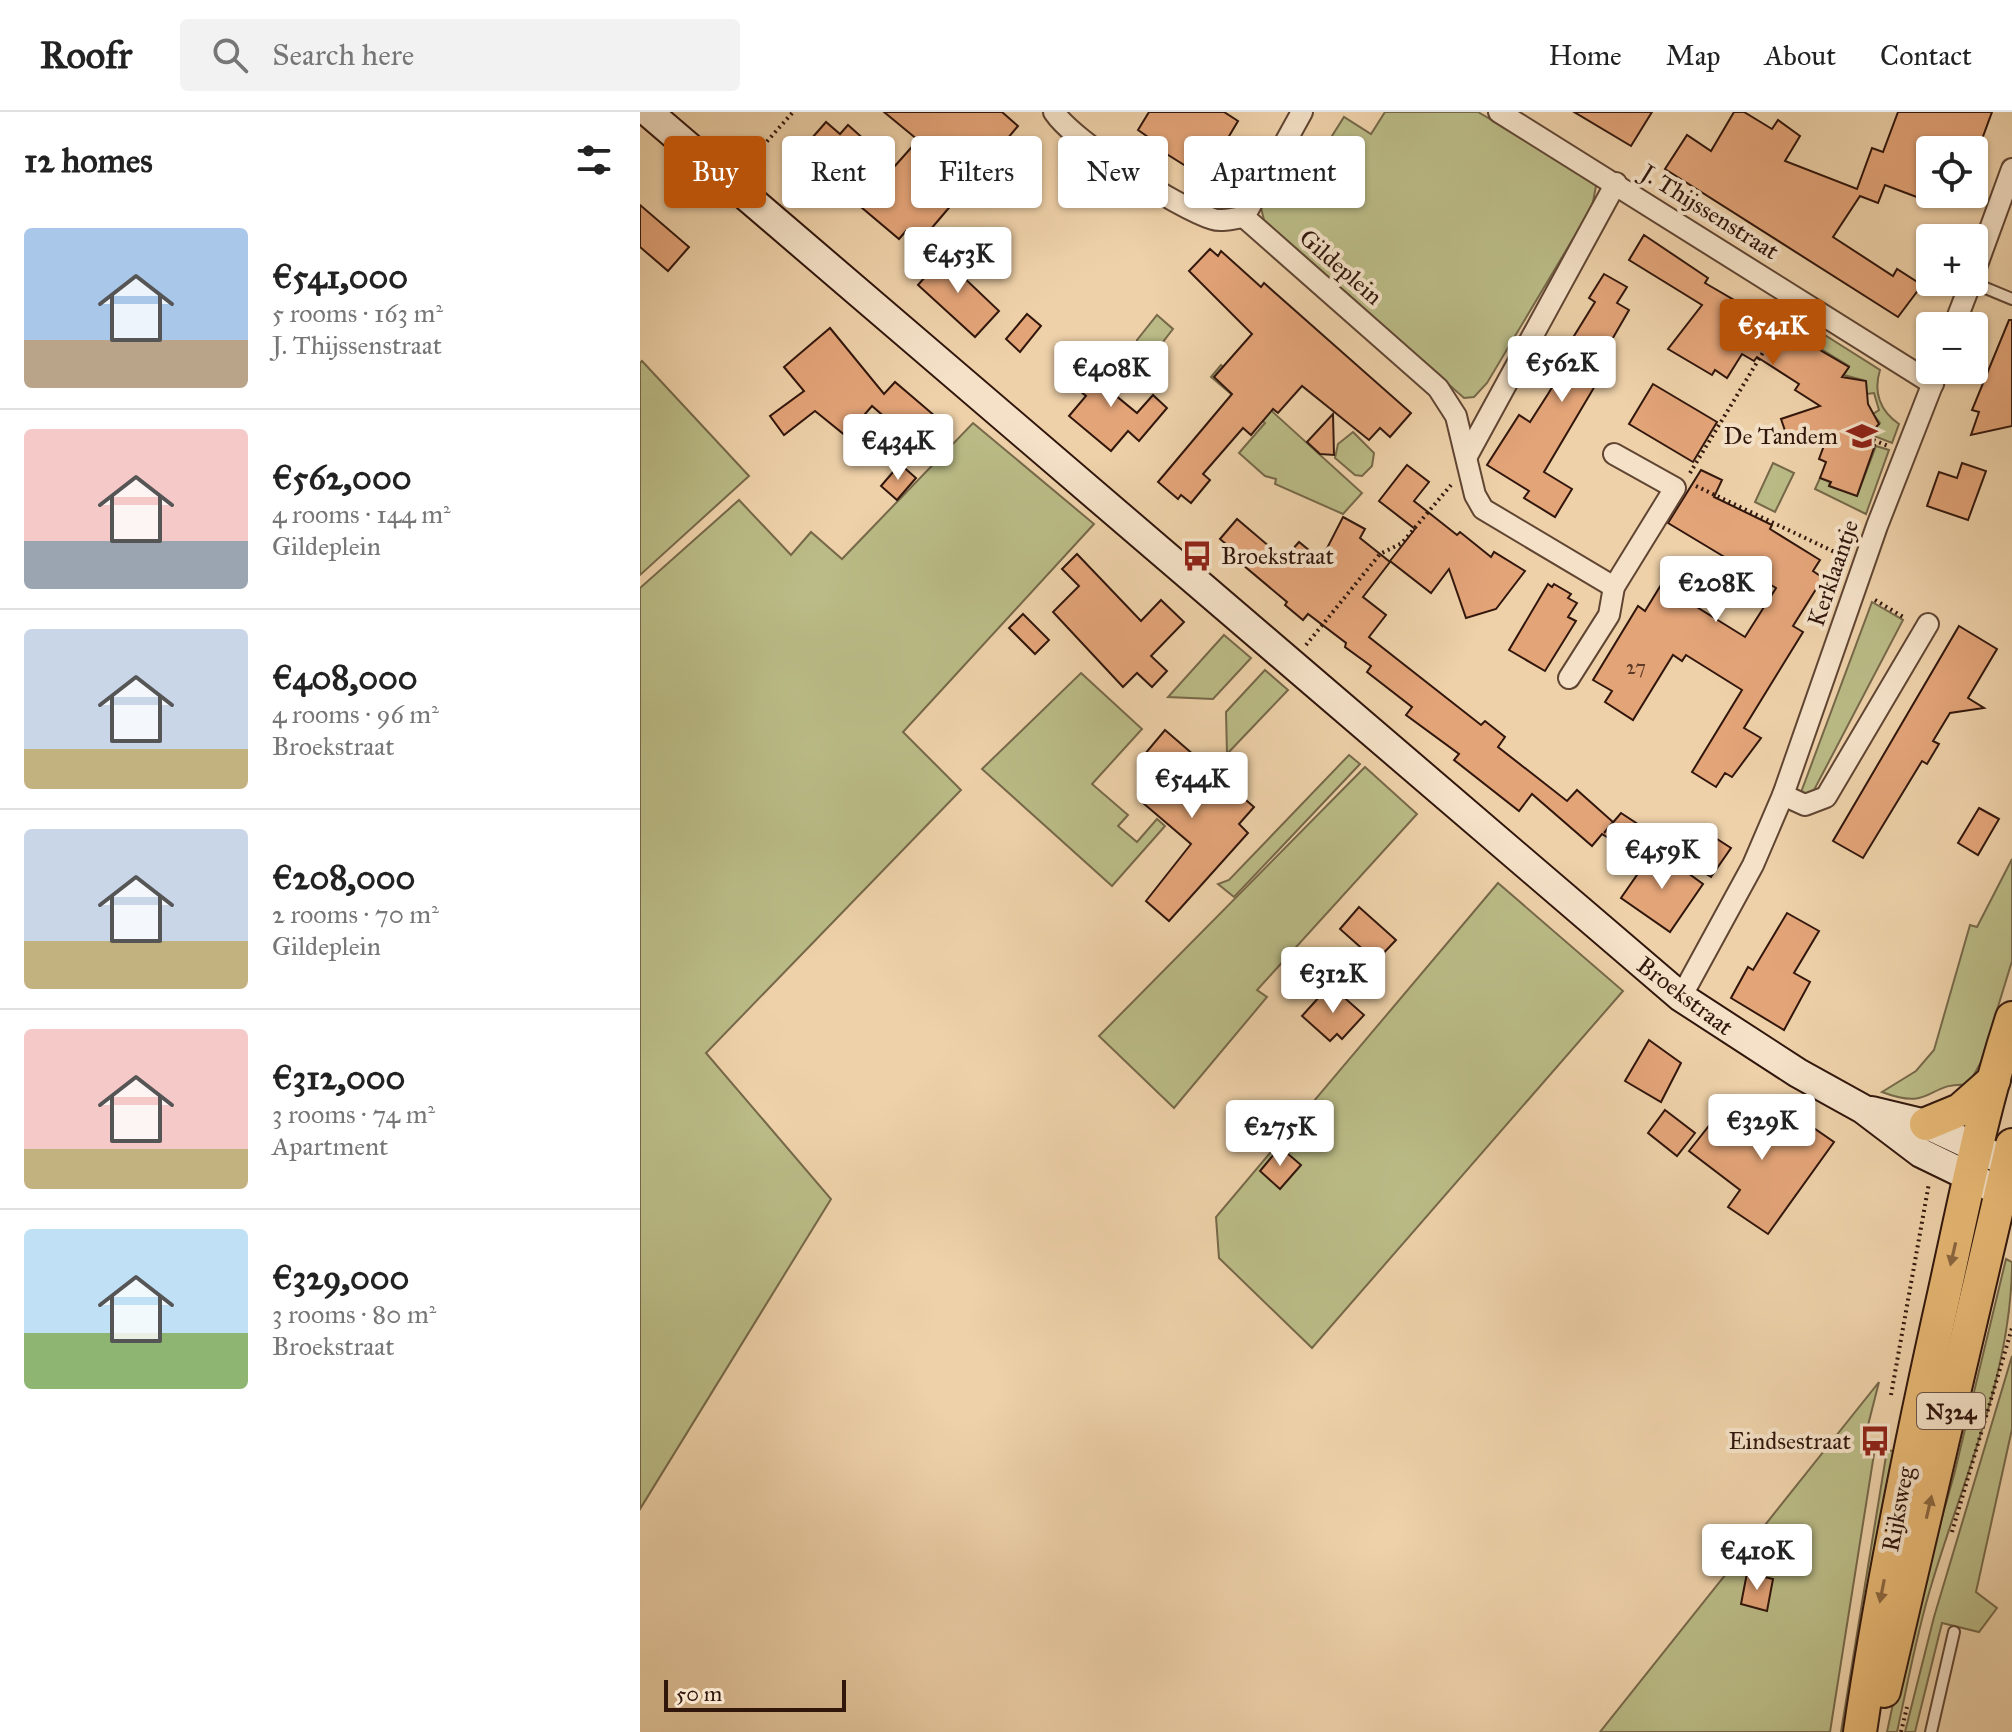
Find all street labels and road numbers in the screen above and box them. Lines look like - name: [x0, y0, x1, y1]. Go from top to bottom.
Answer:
- street label: J. Thijssenstraat: [1633, 156, 1785, 267]
- street label: Gildeplein: [1293, 223, 1389, 311]
- street label: Kerklaantje: [1801, 516, 1865, 630]
- street label: Broekstraat: [1631, 950, 1740, 1042]
- road number: N324: [1917, 1393, 1985, 1429]
- street label: Rijksweg: [1875, 1463, 1921, 1554]

